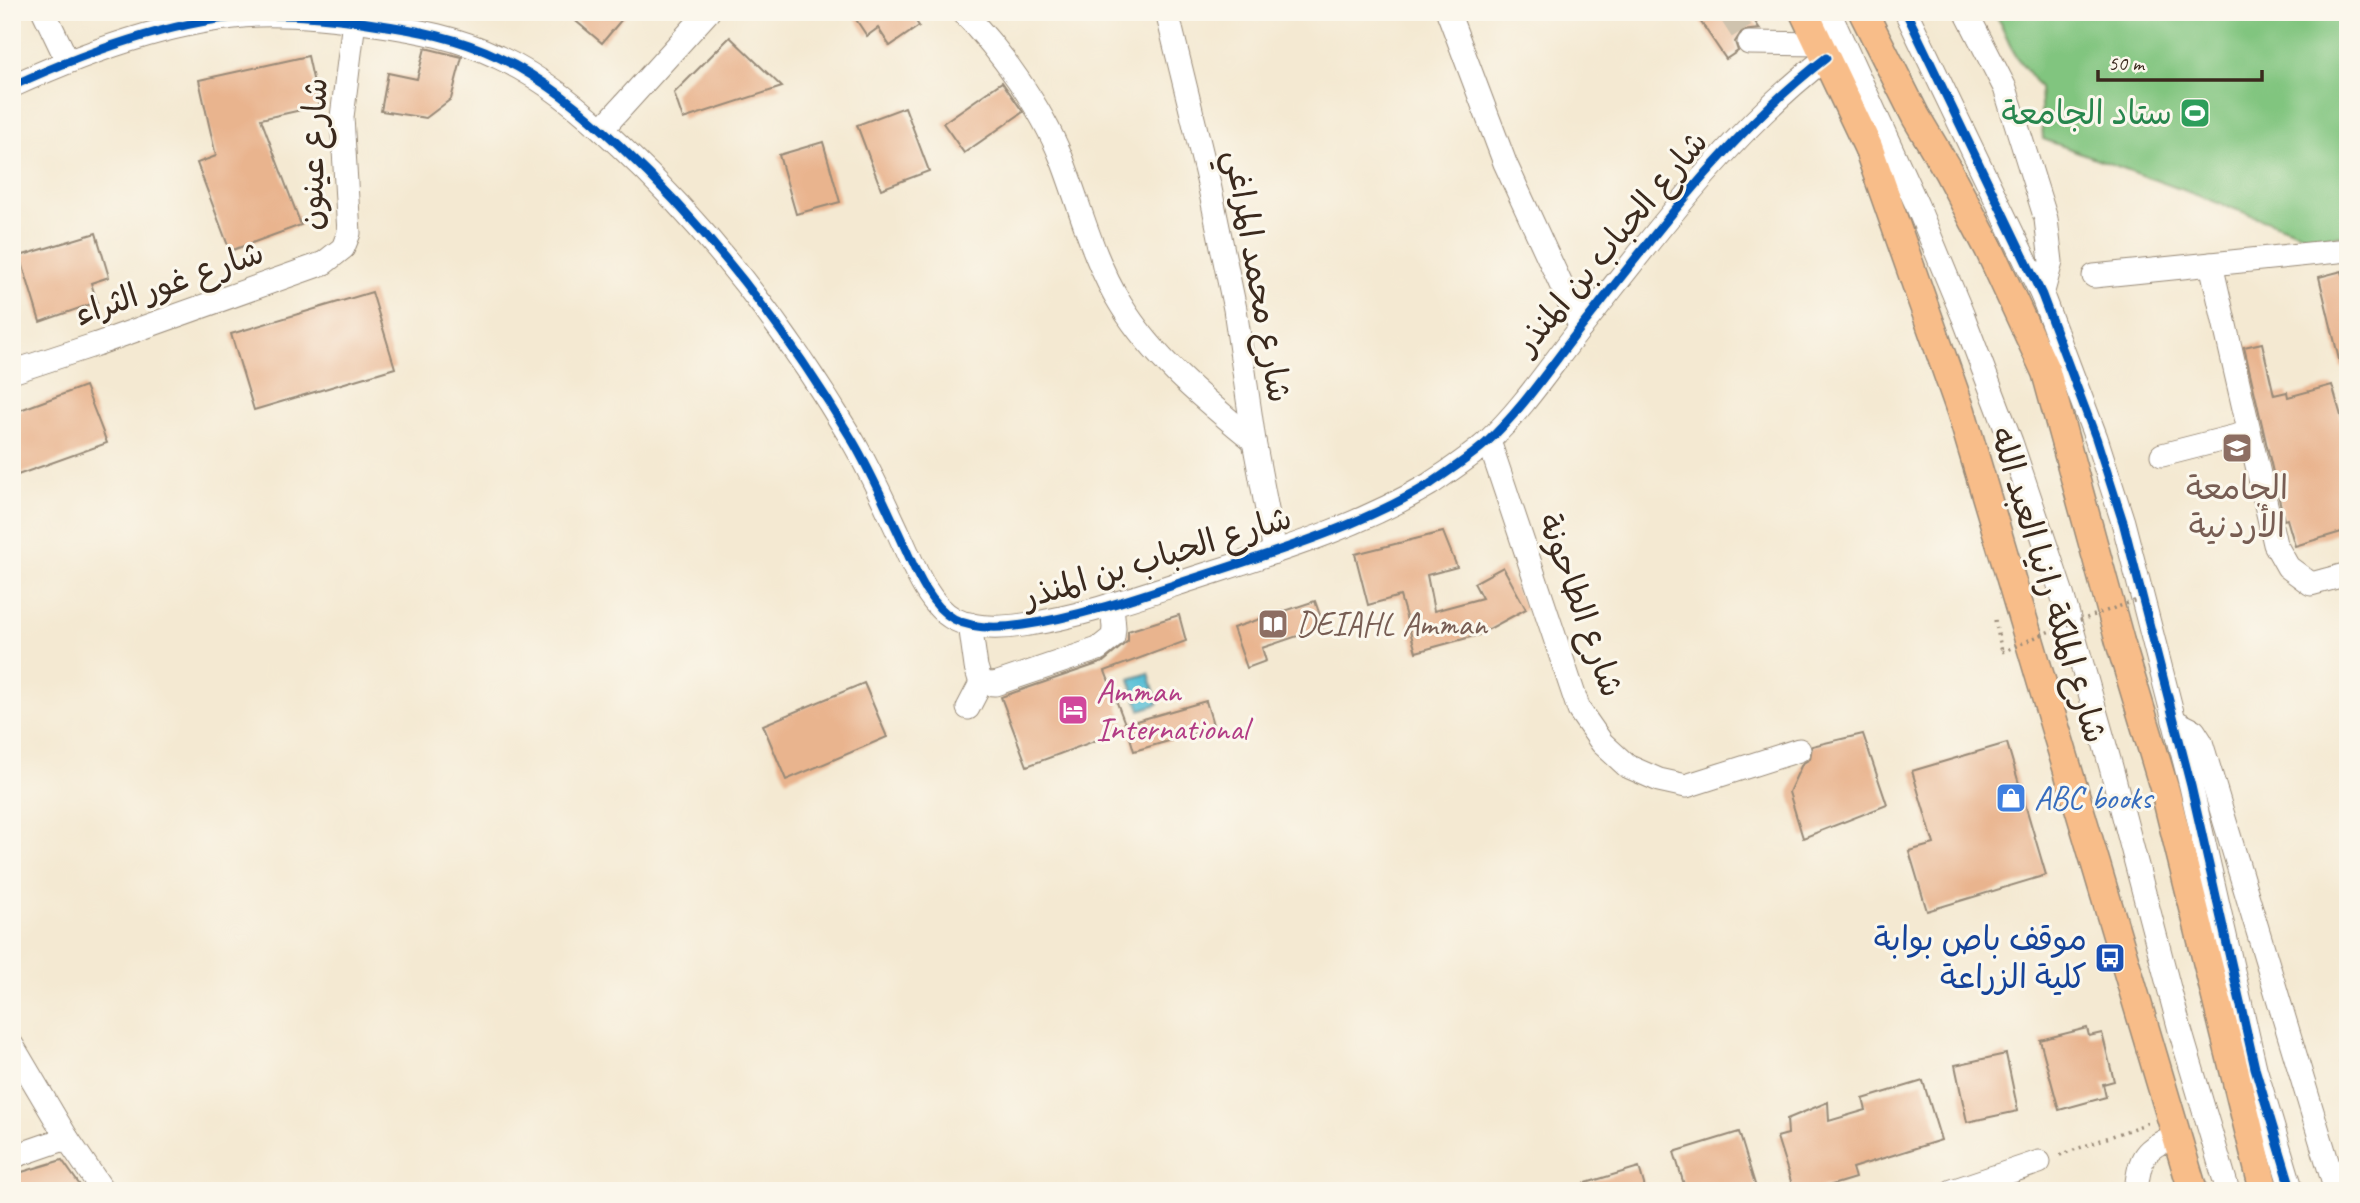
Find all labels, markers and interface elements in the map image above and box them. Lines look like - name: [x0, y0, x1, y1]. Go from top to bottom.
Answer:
- scale bar: [2098, 38, 2262, 82]
- text: 50 m: [2108, 50, 2146, 76]
- street label: شارع عينون: [289, 77, 339, 231]
- place label: ستاد الجامعة: [2001, 92, 2172, 134]
- sports icon: ستاد الجامعة: [2178, 96, 2212, 130]
- street label: شارع الحباب بن المنذر: [1503, 122, 1718, 366]
- street label: شارع محمد المراغي: [1207, 146, 1301, 407]
- street label: شارع غور الثراء: [69, 231, 270, 337]
- street label: شارع الملكة رانيا العبد الله: [1979, 422, 2117, 749]
- school or university icon: الجامعة الأردنية: [2220, 431, 2254, 465]
- place label: الجامعة الأردنية: [2186, 467, 2288, 547]
- street label: شارع الحباب بن المنذر: [1015, 496, 1297, 621]
- street label: شارع الطاحونة: [1526, 507, 1634, 703]
- place label: DEIAHL Amman: [1296, 603, 1489, 645]
- library icon: DEIAHL Amman: [1256, 607, 1290, 641]
- place label: Amman International: [1096, 670, 1253, 750]
- hotel icon: Amman International: [1056, 693, 1090, 727]
- place label: ABC books: [2034, 777, 2155, 819]
- shop icon: ABC books: [1994, 781, 2028, 815]
- place label: موقف باص بوابة كلية الزراعة: [1874, 918, 2087, 998]
- bus stop icon: موقف باص بوابة كلية الزراعة: [2093, 941, 2127, 975]

